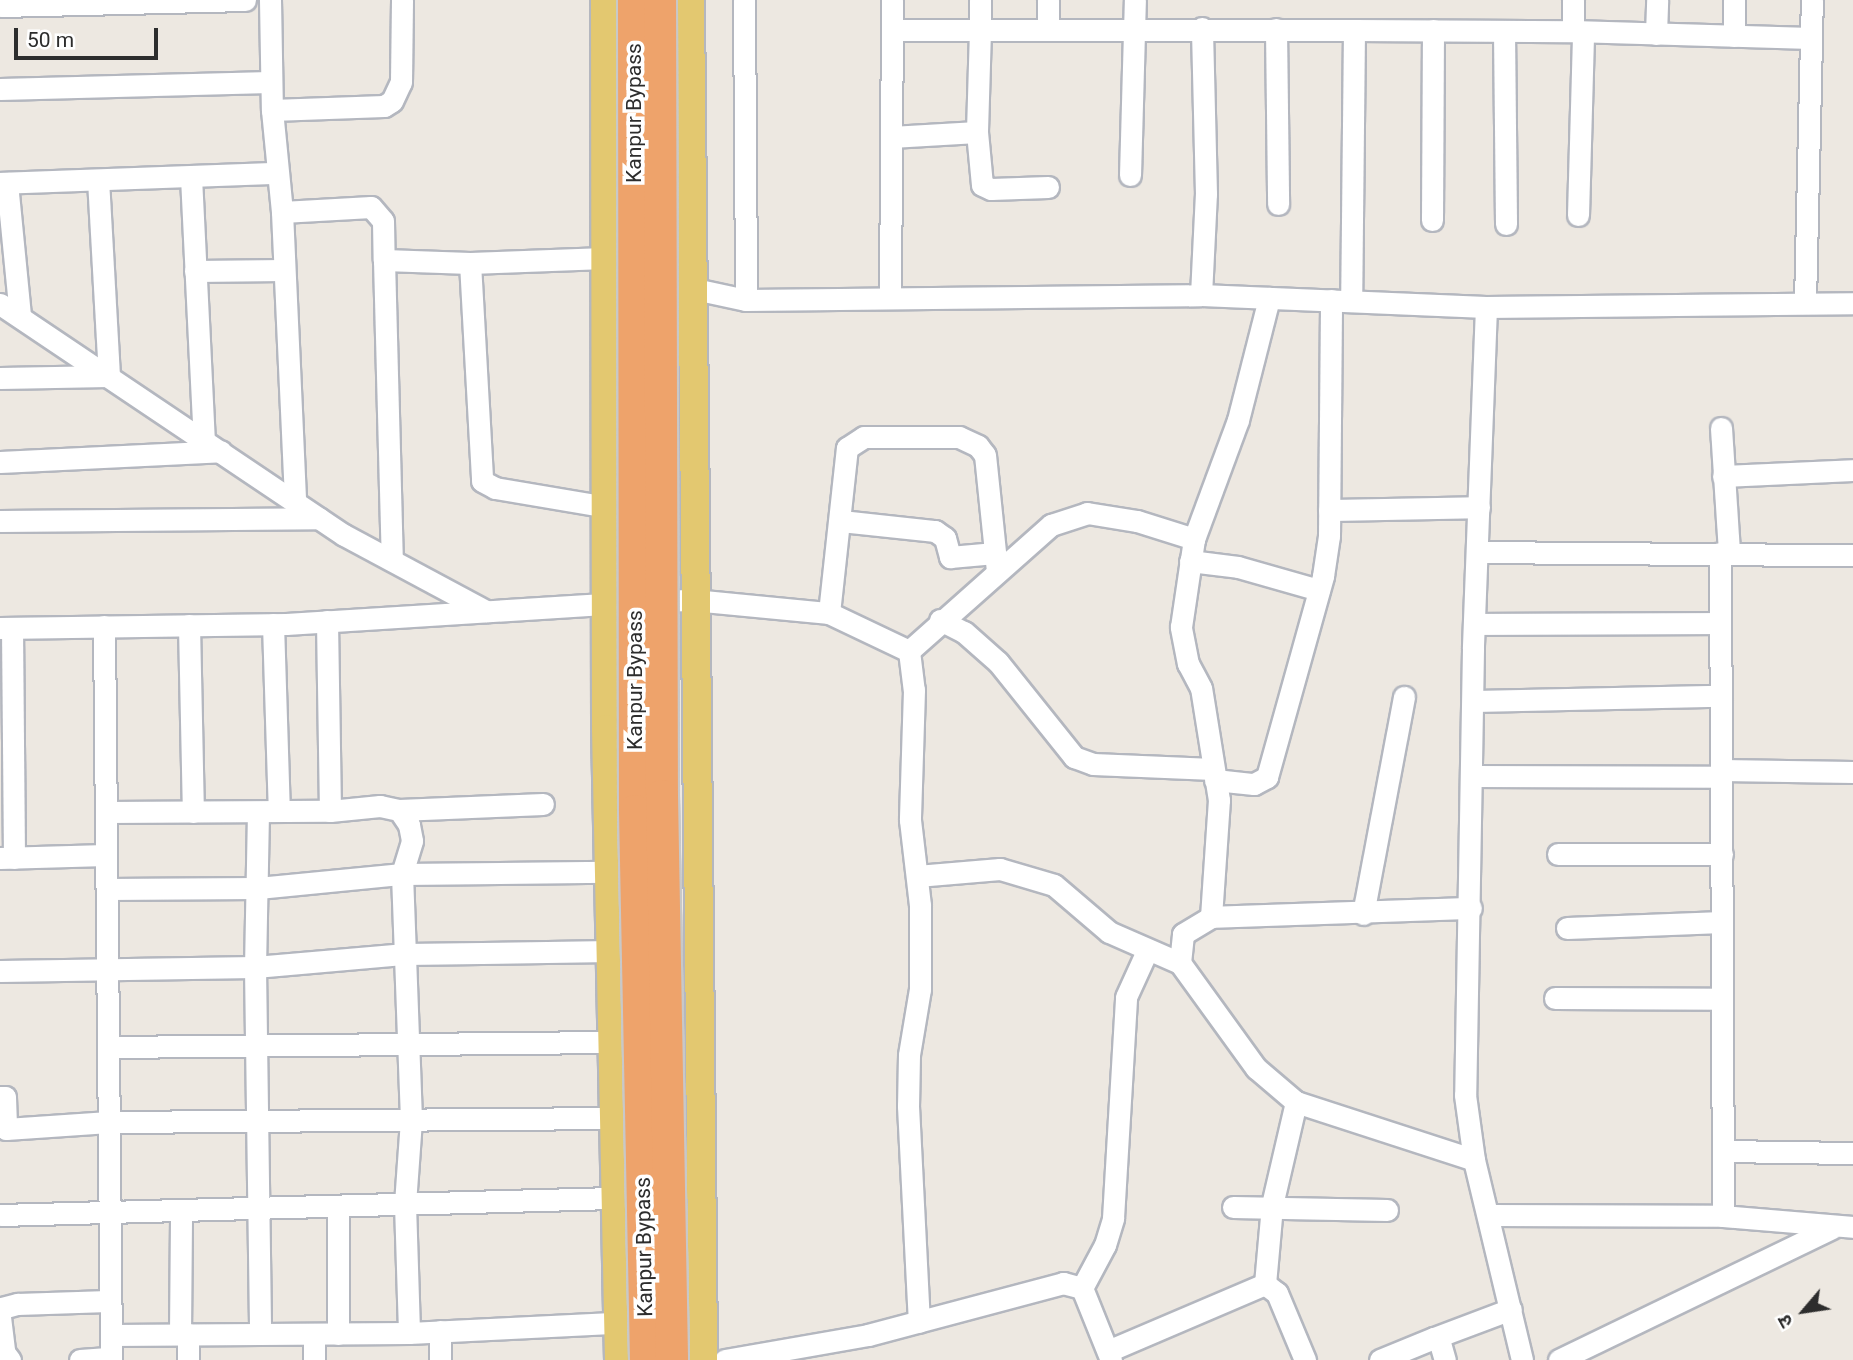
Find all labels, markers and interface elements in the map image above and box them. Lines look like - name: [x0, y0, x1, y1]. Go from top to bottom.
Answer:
- scale bar: [18, 14, 161, 58]
- text: 50 m: [27, 28, 74, 52]
- street label: Kanpur Bypass: [621, 43, 647, 183]
- street label: Kanpur Bypass: [622, 610, 648, 750]
- street label: Kanpur Bypass: [630, 1177, 658, 1317]
- north arrow: [1769, 1276, 1839, 1346]
- text: उ: [1772, 1311, 1798, 1332]

